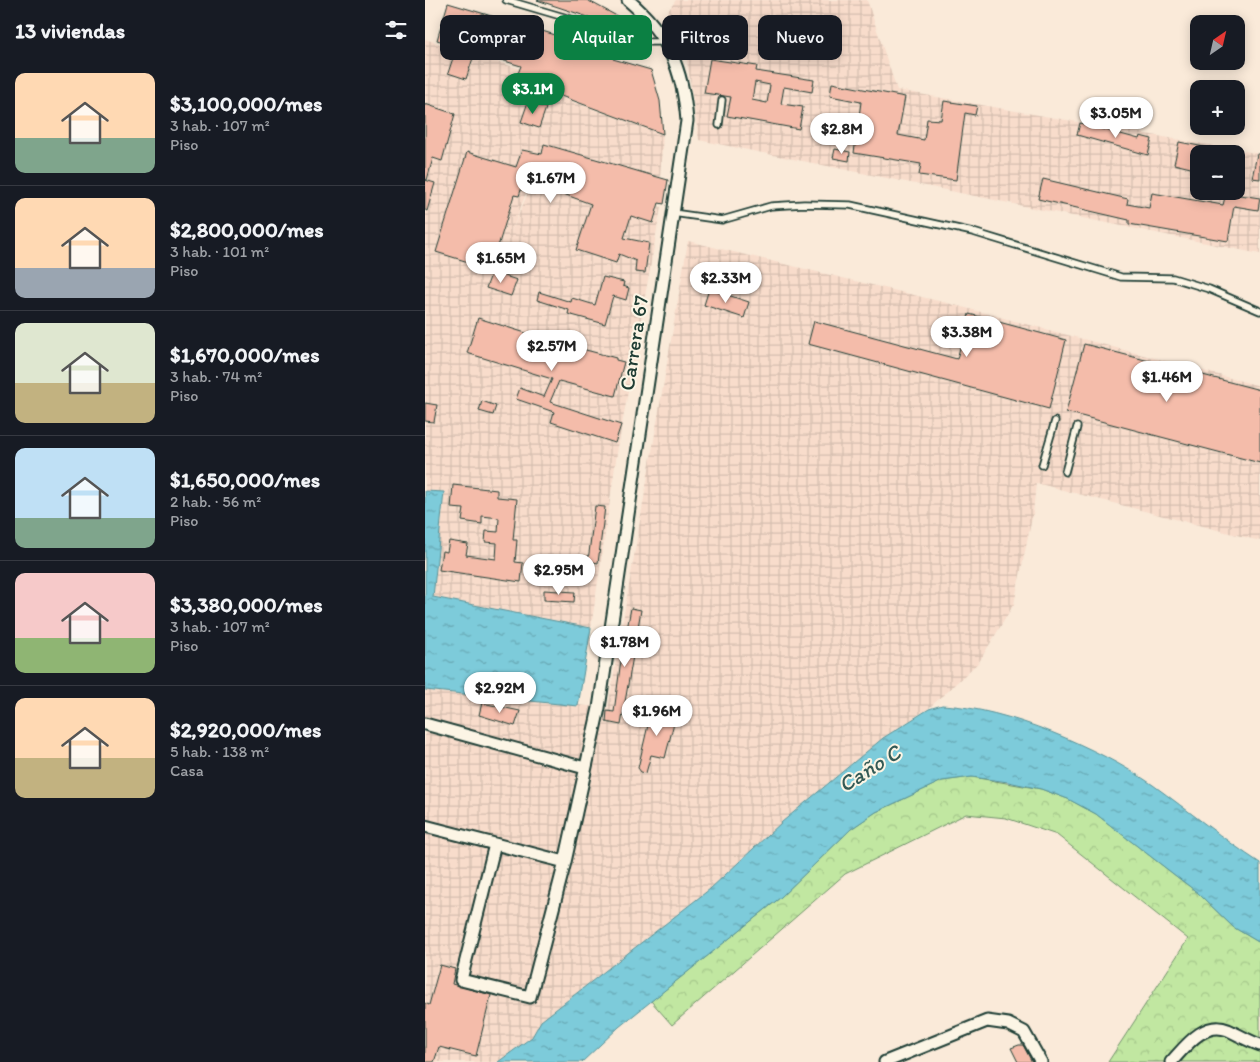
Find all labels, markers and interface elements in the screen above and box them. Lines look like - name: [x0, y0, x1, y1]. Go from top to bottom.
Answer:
- chip: Comprar: [440, 15, 544, 60]
- chip: Alquilar: [554, 15, 652, 60]
- chip: Filtros: [662, 15, 748, 60]
- chip: Nuevo: [758, 15, 842, 60]
- north arrow: [1190, 15, 1245, 70]
- map controls: [1190, 15, 1245, 200]
- icon: filters: [382, 16, 410, 44]
- text: 13 viviendas: [15, 18, 125, 43]
- pin: $3.1M: [498, 72, 568, 115]
- text: $3.1M: [513, 79, 553, 98]
- button: +: [1190, 80, 1245, 135]
- text: $3,100,000/mes: [170, 91, 322, 116]
- icon: home: [55, 93, 115, 153]
- pin: $3.05M: [1075, 96, 1157, 139]
- text: $3.05M: [1090, 103, 1142, 122]
- pin: $2.8M: [807, 112, 877, 155]
- text: 3 hab. · 107 m²: [170, 116, 270, 135]
- text: $2.8M: [821, 119, 863, 138]
- text: Piso: [170, 135, 198, 154]
- button: −: [1190, 145, 1245, 200]
- pin: $1.67M: [510, 162, 592, 204]
- text: $1.67M: [527, 168, 575, 187]
- text: $2,800,000/mes: [170, 217, 324, 242]
- icon: home: [55, 218, 115, 278]
- text: 3 hab. · 101 m²: [170, 242, 269, 261]
- pin: $1.65M: [460, 242, 542, 284]
- text: $1.65M: [477, 248, 525, 267]
- text: Piso: [170, 261, 198, 280]
- pin: $2.33M: [685, 262, 767, 304]
- text: $2.33M: [701, 268, 751, 287]
- street label: Carrera 67: [614, 293, 653, 392]
- pin: $3.38M: [926, 316, 1008, 358]
- text: $3.38M: [942, 322, 992, 341]
- pin: $2.57M: [511, 330, 593, 372]
- text: $2.57M: [527, 336, 577, 355]
- text: $1,670,000/mes: [170, 342, 319, 367]
- icon: home: [55, 343, 115, 403]
- pin: $1.46M: [1126, 360, 1208, 403]
- text: 3 hab. · 74 m²: [170, 367, 262, 386]
- text: $1.46M: [1142, 367, 1192, 386]
- text: Piso: [170, 386, 198, 405]
- text: $1,650,000/mes: [170, 467, 320, 492]
- icon: home: [55, 468, 115, 528]
- text: 2 hab. · 56 m²: [170, 492, 261, 511]
- text: Piso: [170, 511, 198, 530]
- pin: $2.95M: [518, 554, 600, 596]
- text: $2.95M: [534, 560, 584, 579]
- text: $3,380,000/mes: [170, 592, 323, 617]
- icon: home: [55, 593, 115, 653]
- text: 3 hab. · 107 m²: [170, 617, 270, 636]
- pin: $1.78M: [584, 626, 666, 668]
- text: $1.78M: [601, 632, 649, 651]
- text: Piso: [170, 636, 198, 655]
- pin: $2.92M: [459, 672, 541, 714]
- text: $2.92M: [475, 678, 525, 697]
- pin: $1.96M: [616, 694, 698, 737]
- text: $1.96M: [633, 701, 681, 720]
- text: $2,920,000/mes: [170, 717, 321, 742]
- icon: home: [55, 718, 115, 778]
- water label: Caño C: [833, 738, 907, 798]
- text: 5 hab. · 138 m²: [170, 742, 269, 761]
- text: Casa: [170, 761, 204, 780]

